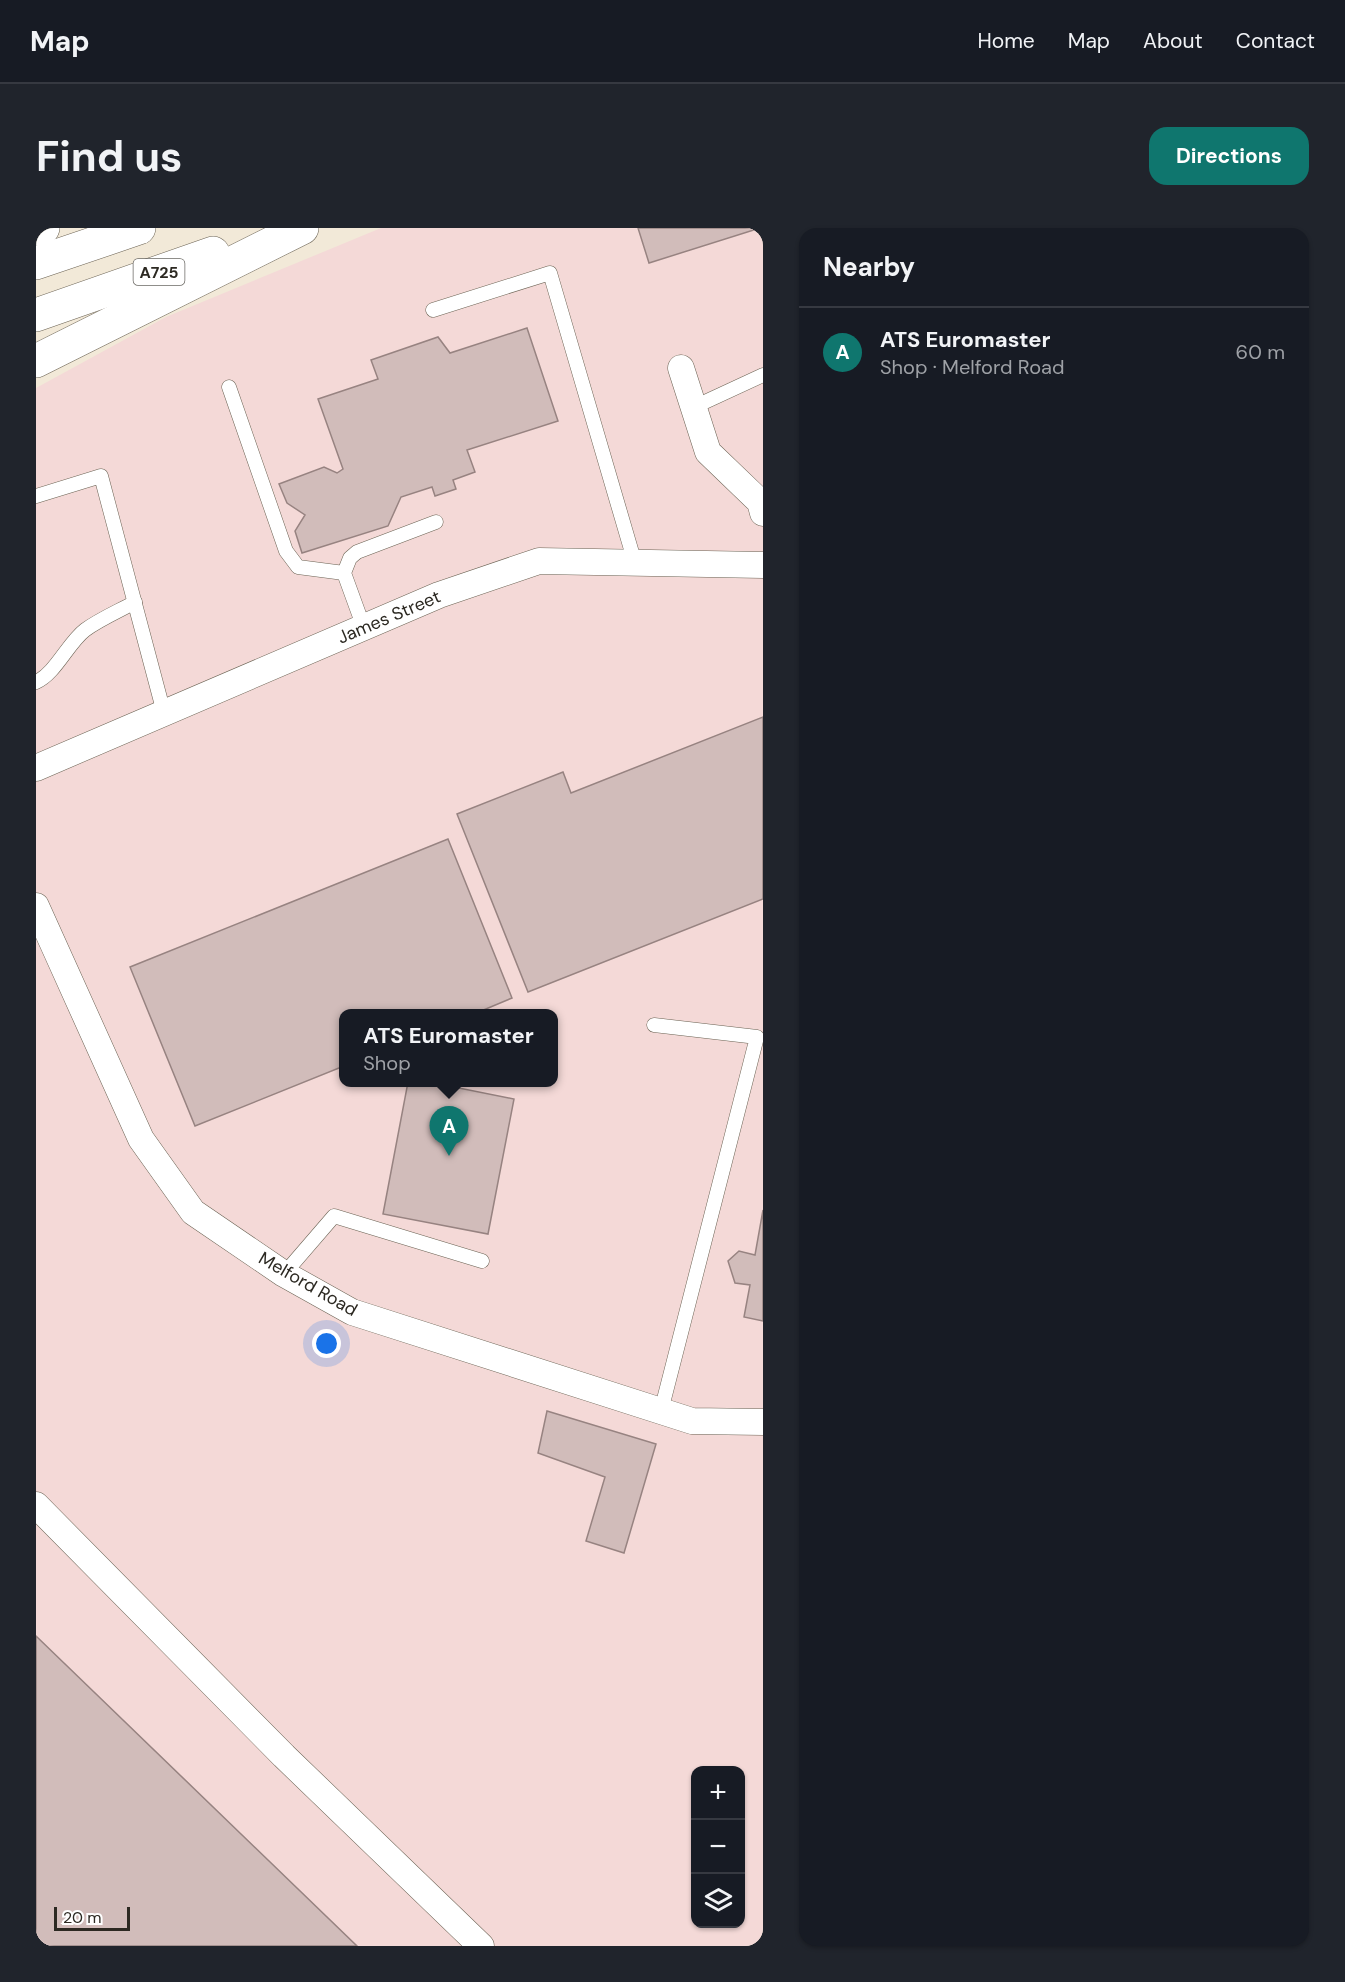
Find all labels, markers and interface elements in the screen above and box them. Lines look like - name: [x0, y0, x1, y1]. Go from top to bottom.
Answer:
- text: Map: [30, 23, 90, 60]
- text: Home: [977, 27, 1035, 55]
- text: Map: [1068, 27, 1110, 55]
- text: About: [1143, 27, 1203, 55]
- text: Contact: [1236, 27, 1315, 55]
- button: Directions: [1149, 127, 1309, 185]
- text: Find us: [36, 129, 182, 184]
- text: Nearby: [823, 250, 915, 284]
- road number: A725: [134, 259, 184, 285]
- text: ATS Euromaster: [880, 325, 1051, 354]
- text: A: [835, 339, 850, 365]
- text: 60 m: [1236, 339, 1285, 365]
- text: Shop · Melford Road: [880, 354, 1064, 380]
- street label: James Street: [334, 584, 444, 650]
- popup: [339, 1009, 558, 1087]
- text: ATS Euromaster: [363, 1021, 534, 1050]
- text: Shop: [363, 1050, 411, 1076]
- pin: A: [430, 1106, 468, 1156]
- street label: Melford Road: [254, 1246, 362, 1322]
- your location: [312, 1329, 341, 1358]
- map controls: [691, 1766, 745, 1928]
- button: +: [691, 1766, 745, 1820]
- button: −: [691, 1820, 745, 1874]
- button: layers: [691, 1874, 745, 1928]
- scale bar: [54, 1904, 130, 1932]
- text: 20 m: [63, 1907, 102, 1928]

